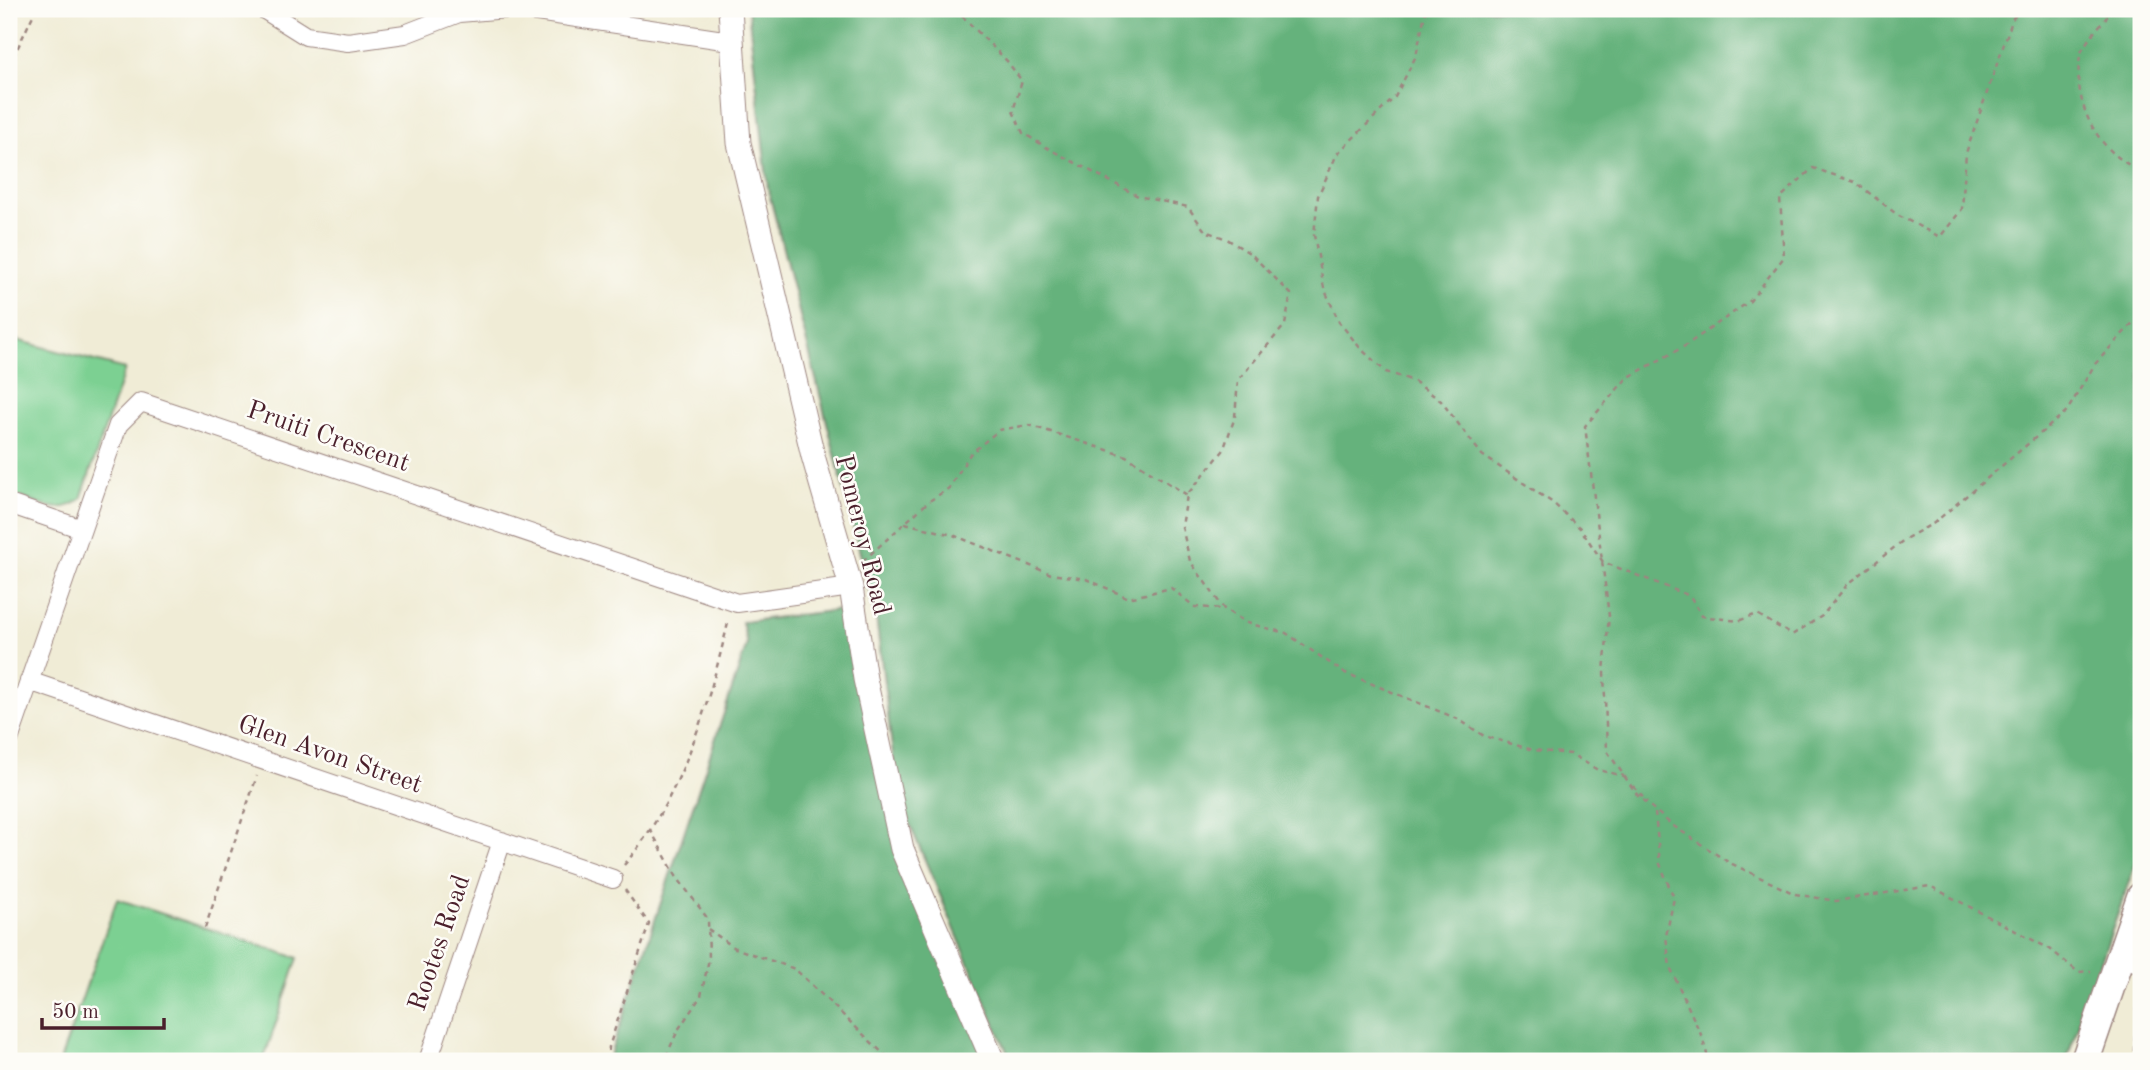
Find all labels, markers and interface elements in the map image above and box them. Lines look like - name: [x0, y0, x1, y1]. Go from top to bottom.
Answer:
- street label: Pruiti Crescent: [243, 397, 413, 477]
- street label: Pomeroy Road: [830, 452, 894, 618]
- street label: Glen Avon Street: [235, 711, 425, 799]
- street label: Rootes Road: [405, 872, 475, 1014]
- scale bar: [42, 986, 164, 1030]
- text: 50 m: [52, 1002, 99, 1023]

